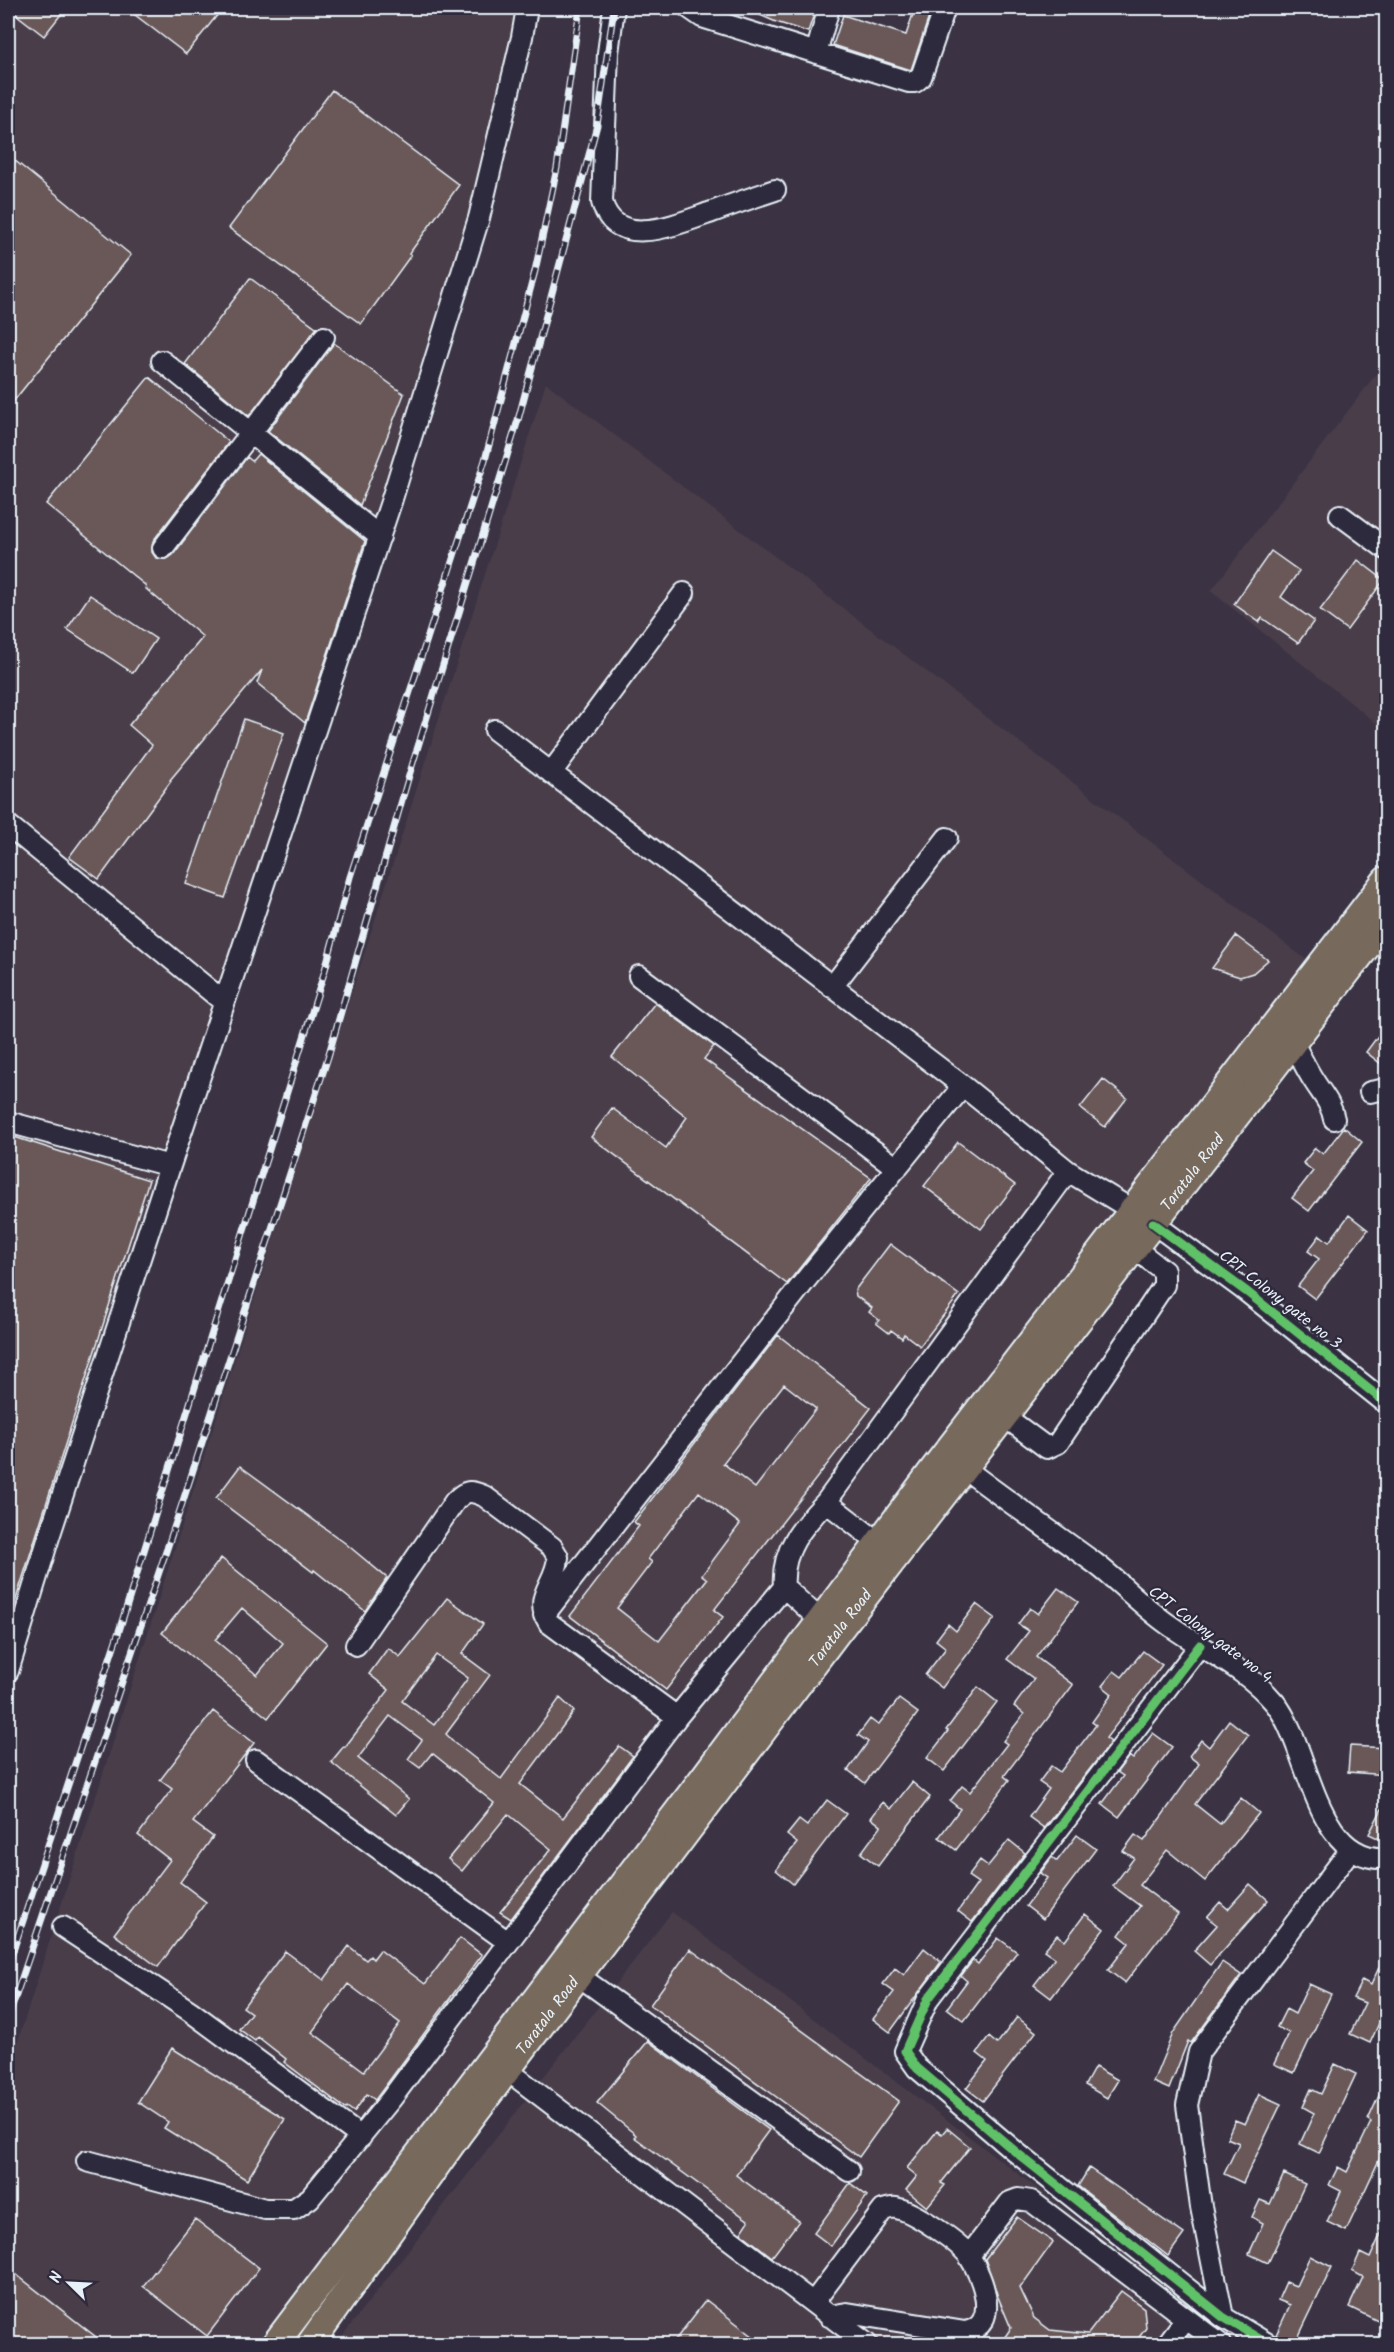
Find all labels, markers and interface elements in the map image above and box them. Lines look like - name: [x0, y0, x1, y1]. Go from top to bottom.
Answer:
- street label: Taratala Road: [1154, 1127, 1231, 1217]
- street label: CPT Colony gate no 3: [1213, 1244, 1347, 1356]
- street label: CPT Colony gate no 4: [1143, 1580, 1277, 1690]
- street label: Taratala Road: [803, 1583, 879, 1673]
- street label: Taratala Road: [510, 1971, 586, 2061]
- north arrow: [39, 2253, 99, 2313]
- text: N: [43, 2268, 70, 2287]

